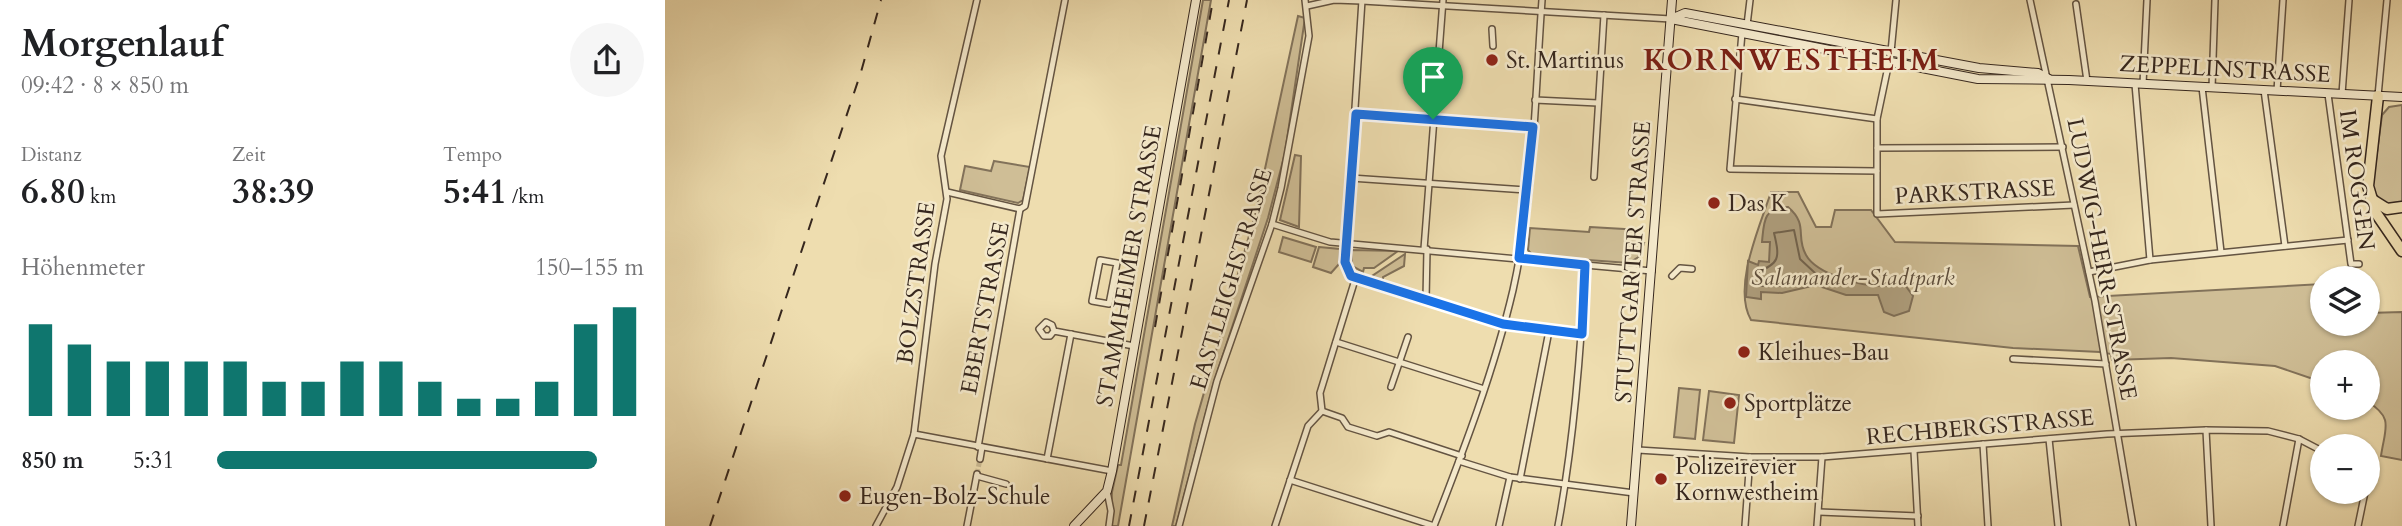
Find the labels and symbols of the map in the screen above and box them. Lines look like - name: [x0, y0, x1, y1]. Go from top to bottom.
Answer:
- district label: KORNWESTHEIM: [1643, 40, 1941, 81]
- place label: St. Martinus: [1506, 45, 1624, 76]
- pin: [1403, 47, 1463, 119]
- street label: ZEPPELINSTRASSE: [2119, 48, 2331, 90]
- marker: St. Martinus: [1484, 52, 1500, 68]
- street label: IM ROGGEN: [2332, 108, 2382, 253]
- street label: LUDWIG-HERR-STRASSE: [2059, 115, 2145, 403]
- street label: STUTTGARTER STRASSE: [1608, 120, 1658, 404]
- street label: STAMMHEIMER STRASSE: [1089, 123, 1169, 409]
- street label: EASTLEIGHSTRASSE: [1183, 164, 1279, 394]
- street label: PARKSTRASSE: [1894, 172, 2056, 212]
- place label: Das K: [1728, 188, 1788, 219]
- marker: Das K: [1706, 195, 1722, 211]
- street label: BOLZSTRASSE: [889, 200, 943, 366]
- street label: EBERTSTRASSE: [953, 219, 1017, 397]
- park label: Salamander-Stadtpark: [1751, 262, 1955, 293]
- place label: Kleihues-Bau: [1758, 337, 1890, 368]
- marker: Kleihues-Bau: [1736, 344, 1752, 360]
- place label: Sportplätze: [1744, 388, 1852, 419]
- marker: Sportplätze: [1722, 395, 1738, 411]
- street label: RECHBERGSTRASSE: [1865, 402, 2095, 452]
- place label: Polizeirevier Kornwestheim: [1675, 451, 1819, 508]
- marker: Polizeirevier Kornwestheim: [1653, 471, 1669, 487]
- place label: Eugen-Bolz-Schule: [859, 481, 1050, 512]
- marker: Eugen-Bolz-Schule: [837, 488, 853, 504]

